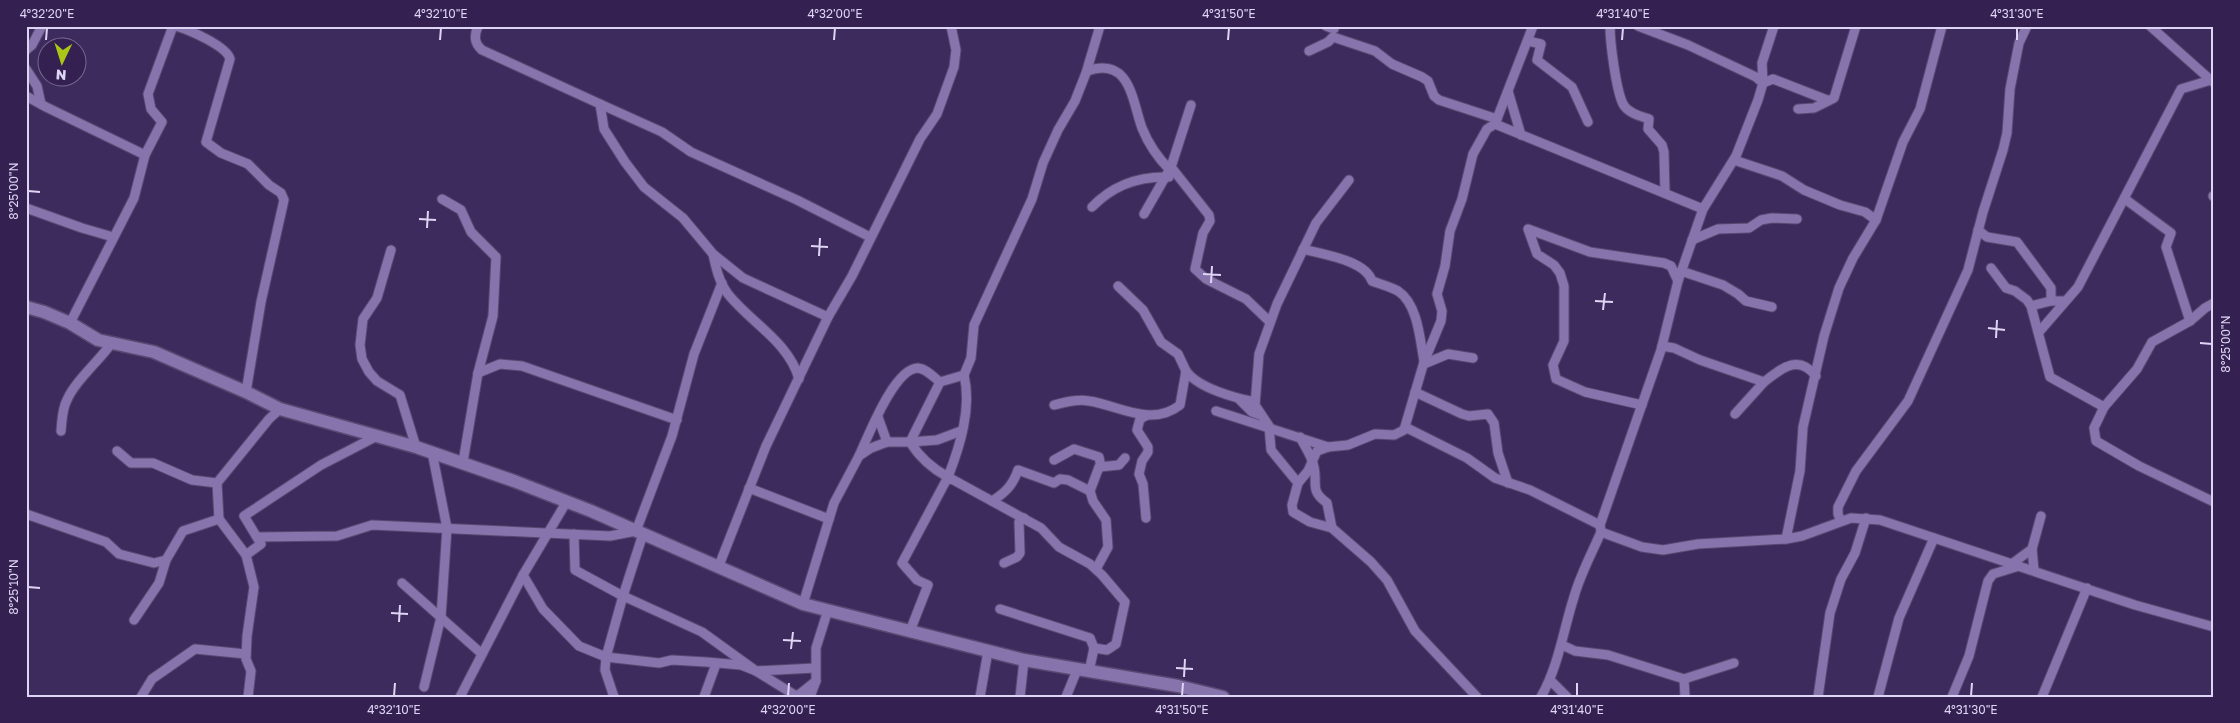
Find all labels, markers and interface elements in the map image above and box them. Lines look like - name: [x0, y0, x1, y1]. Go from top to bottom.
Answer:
- text: 4°32'20"E: [20, 6, 74, 21]
- text: 4°32'10"E: [414, 6, 468, 21]
- text: 4°32'00"E: [808, 6, 862, 21]
- text: 4°31'50"E: [1202, 6, 1256, 21]
- text: 4°31'40"E: [1596, 6, 1650, 21]
- text: 4°31'30"E: [1990, 6, 2044, 21]
- north arrow: [38, 38, 88, 88]
- text: N: [55, 67, 67, 84]
- text: 8°25'00"N: [6, 162, 21, 220]
- text: 8°25'00"N: [2218, 315, 2233, 373]
- text: 8°25'10"N: [6, 559, 21, 615]
- text: 4°32'10"E: [367, 702, 421, 717]
- text: 4°32'00"E: [761, 702, 815, 717]
- text: 4°31'50"E: [1155, 702, 1209, 717]
- text: 4°31'40"E: [1550, 702, 1604, 717]
- text: 4°31'30"E: [1944, 702, 1998, 717]

